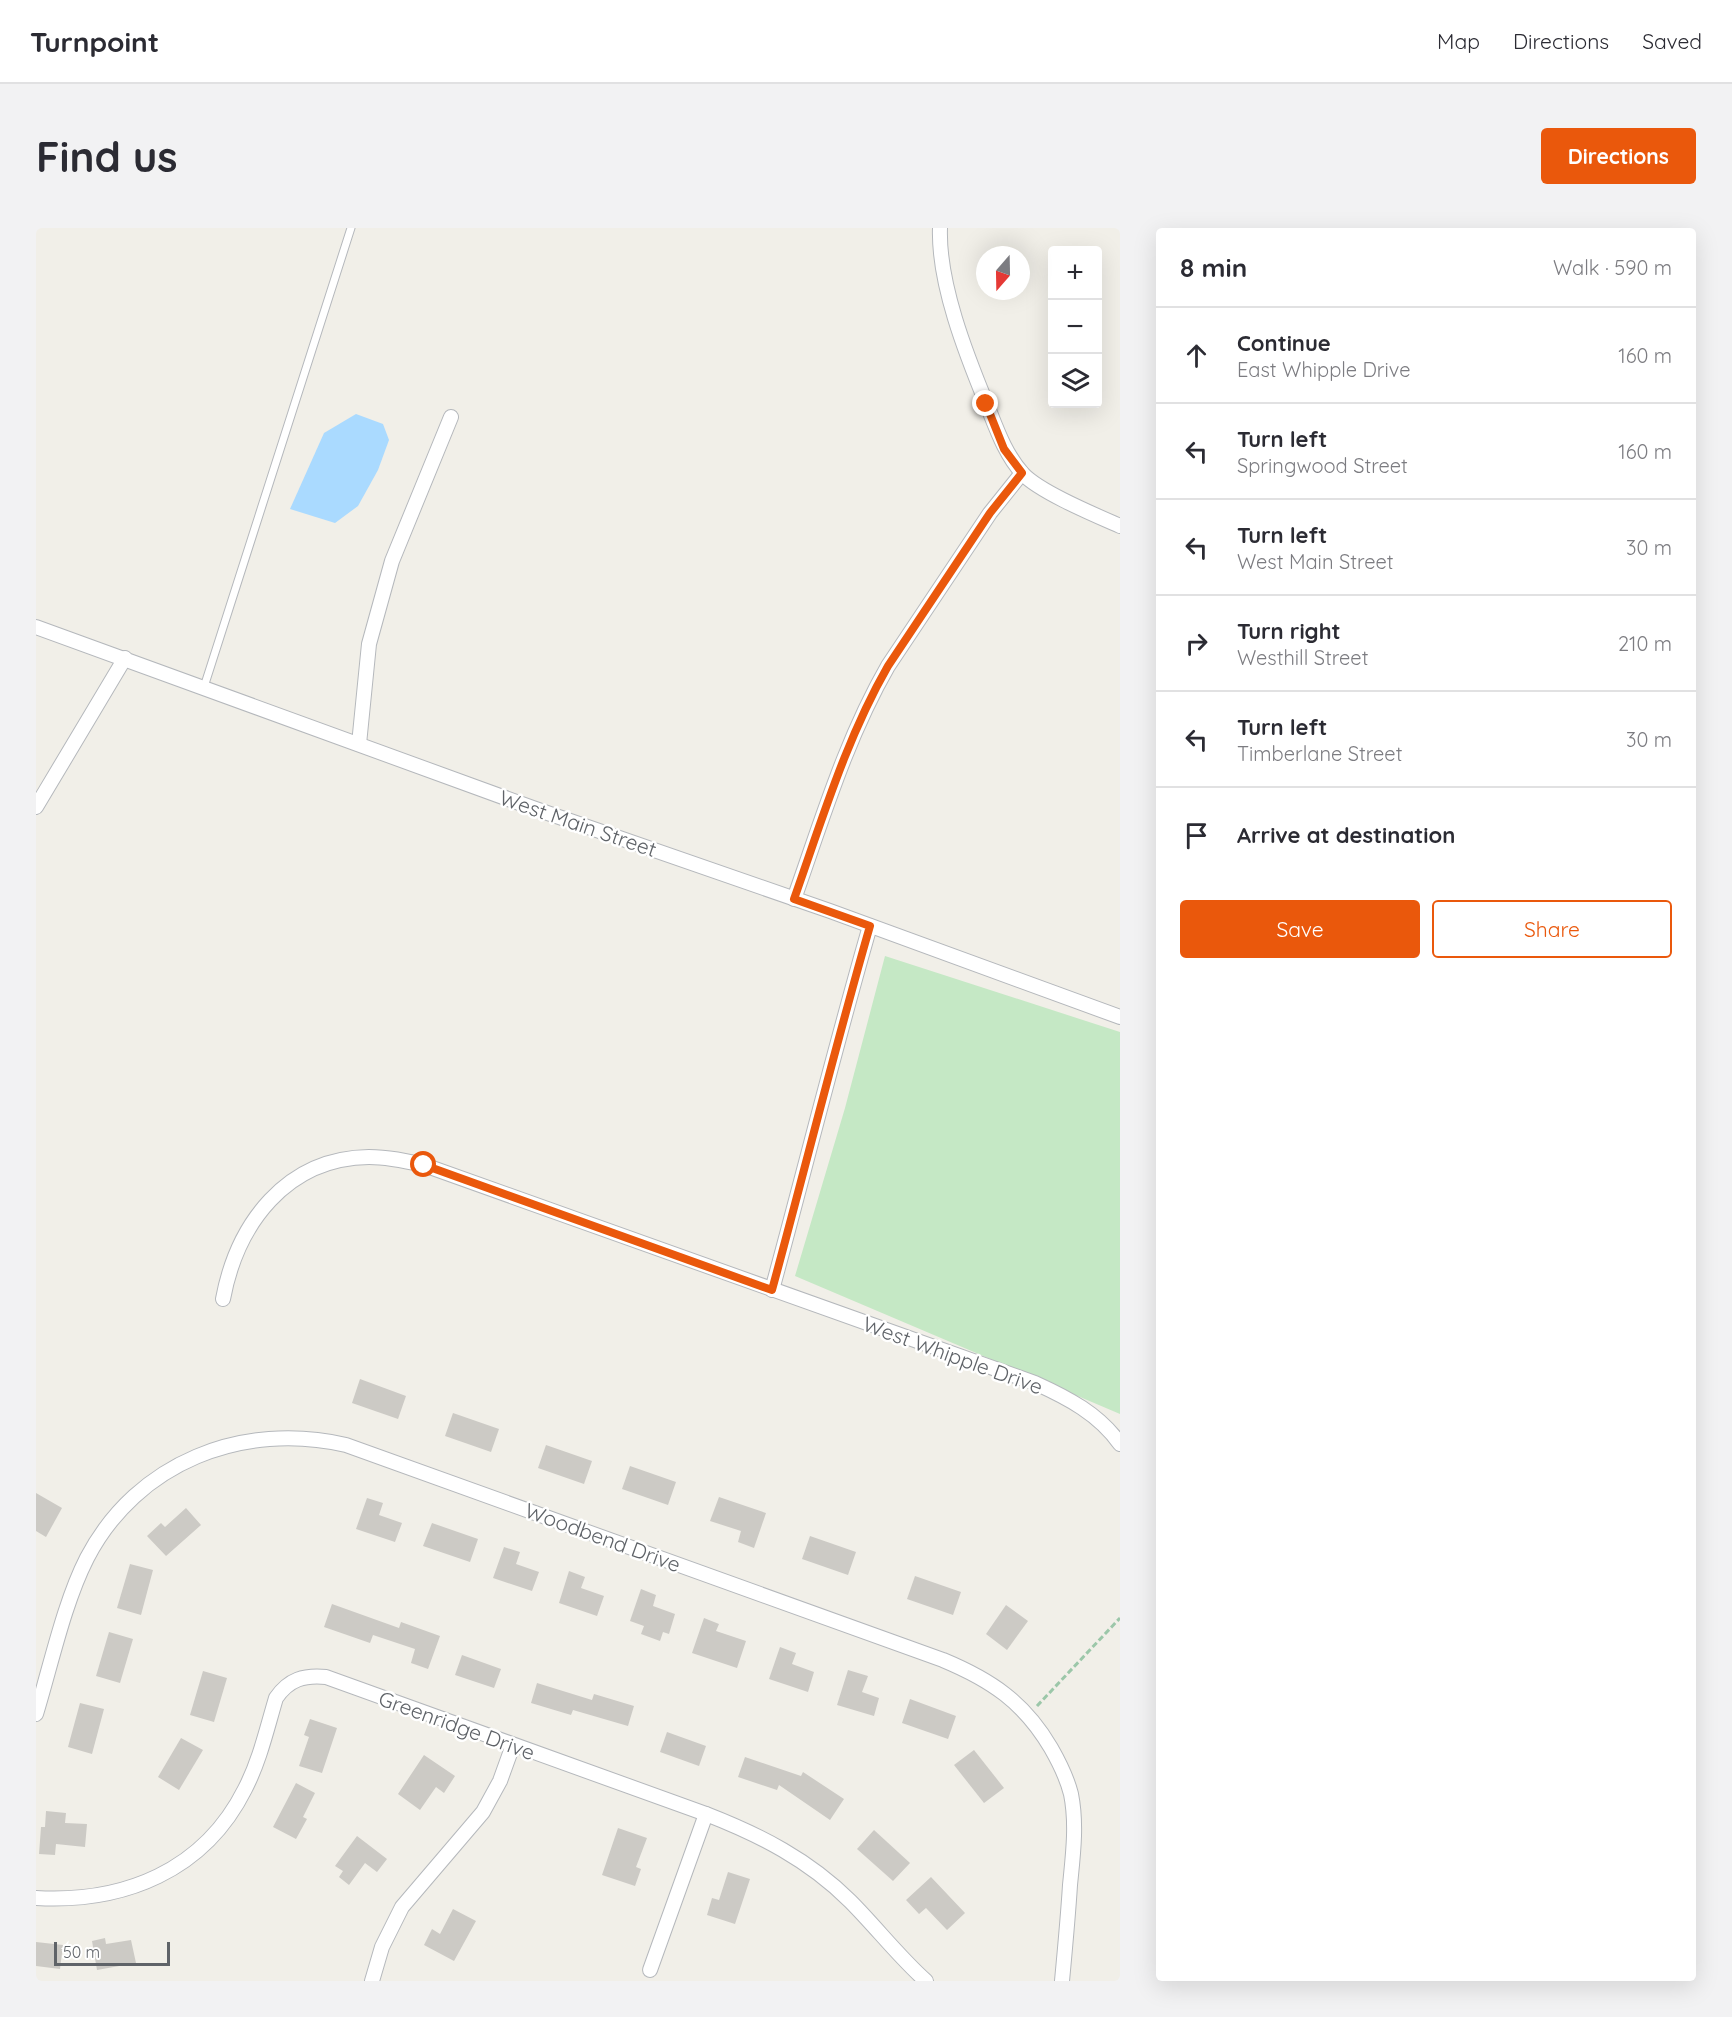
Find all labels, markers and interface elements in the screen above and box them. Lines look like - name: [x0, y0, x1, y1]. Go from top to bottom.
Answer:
- text: Turnpoint: [30, 24, 159, 59]
- text: Map: [1437, 28, 1480, 54]
- text: Directions: [1513, 28, 1609, 54]
- text: Saved: [1642, 28, 1702, 54]
- button: Directions: [1541, 128, 1696, 184]
- text: Find us: [36, 130, 178, 183]
- north arrow: [976, 246, 1030, 300]
- map controls: [1048, 246, 1102, 408]
- button: +: [1048, 246, 1102, 300]
- text: 8 min: [1180, 251, 1247, 284]
- text: Walk · 590 m: [1553, 255, 1672, 280]
- button: −: [1048, 300, 1102, 354]
- text: Continue: [1237, 329, 1331, 357]
- icon: ahead: [1180, 339, 1213, 372]
- text: 160 m: [1618, 343, 1672, 368]
- button: layers: [1048, 354, 1102, 408]
- text: East Whipple Drive: [1237, 357, 1411, 382]
- route end: [972, 390, 998, 416]
- text: Turn left: [1237, 425, 1327, 453]
- icon: left: [1180, 435, 1213, 468]
- text: 160 m: [1618, 439, 1672, 464]
- text: Springwood Street: [1237, 453, 1408, 478]
- text: Turn left: [1237, 521, 1327, 549]
- icon: left: [1180, 531, 1213, 564]
- text: 30 m: [1626, 535, 1672, 560]
- text: West Main Street: [1237, 549, 1394, 574]
- text: Turn right: [1237, 617, 1341, 645]
- icon: right: [1180, 627, 1213, 660]
- text: 210 m: [1618, 631, 1672, 656]
- text: Westhill Street: [1237, 645, 1368, 670]
- text: Turn left: [1237, 713, 1327, 741]
- icon: left: [1180, 723, 1213, 756]
- text: 30 m: [1626, 727, 1672, 752]
- text: Timberlane Street: [1237, 741, 1402, 766]
- street label: West Main Street: [496, 784, 660, 862]
- icon: arrive: [1180, 819, 1213, 852]
- text: Arrive at destination: [1237, 821, 1455, 849]
- button: Save: [1180, 900, 1420, 958]
- button: Share: [1432, 900, 1672, 958]
- route start: [410, 1151, 436, 1177]
- street label: West Whipple Drive: [860, 1310, 1046, 1400]
- street label: Woodbend Drive: [522, 1497, 684, 1577]
- street label: Greenridge Drive: [375, 1685, 539, 1765]
- scale bar: [54, 1939, 170, 1966]
- text: 50 m: [63, 1942, 100, 1962]

